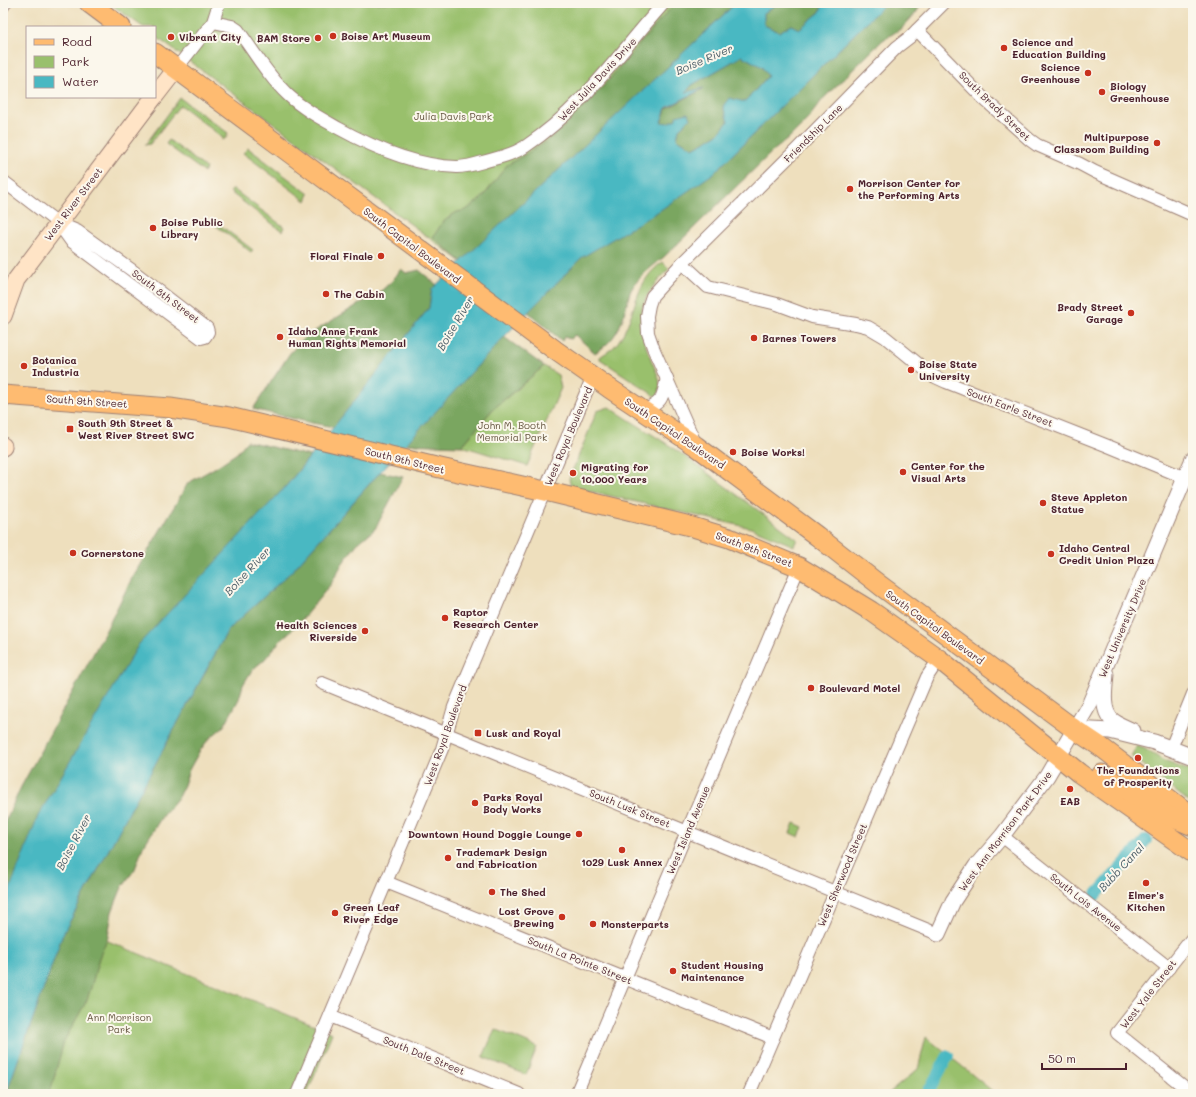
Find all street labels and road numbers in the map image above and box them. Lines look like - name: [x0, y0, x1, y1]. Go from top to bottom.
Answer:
- street label: West Julia Davis Drive: [555, 34, 639, 124]
- street label: South Brady Street: [956, 68, 1034, 144]
- street label: Friendship Lane: [781, 101, 845, 165]
- street label: West River Street: [41, 164, 105, 244]
- street label: South Capitol Boulevard: [361, 204, 463, 286]
- street label: South 8th Street: [129, 266, 203, 326]
- street label: West Royal Boulevard: [541, 384, 595, 488]
- street label: South Earle Street: [965, 384, 1055, 430]
- street label: South 9th Street: [46, 391, 128, 411]
- street label: South Capitol Boulevard: [622, 394, 728, 472]
- street label: South 9th Street: [364, 443, 446, 477]
- street label: South 9th Street: [714, 528, 794, 570]
- street label: West University Drive: [1095, 576, 1149, 680]
- street label: South Capitol Boulevard: [883, 587, 987, 667]
- street label: West Royal Boulevard: [420, 683, 470, 787]
- street label: West Ann Morrison Park Drive: [955, 768, 1055, 894]
- street label: West Island Avenue: [663, 783, 713, 877]
- street label: South Lusk Street: [587, 785, 673, 831]
- street label: West Sherwood Street: [814, 821, 870, 929]
- street label: South Lois Avenue: [1047, 870, 1125, 934]
- street label: South La Pointe Street: [526, 933, 634, 987]
- street label: West Yale Street: [1117, 957, 1179, 1031]
- street label: South Dale Street: [381, 1032, 467, 1078]

